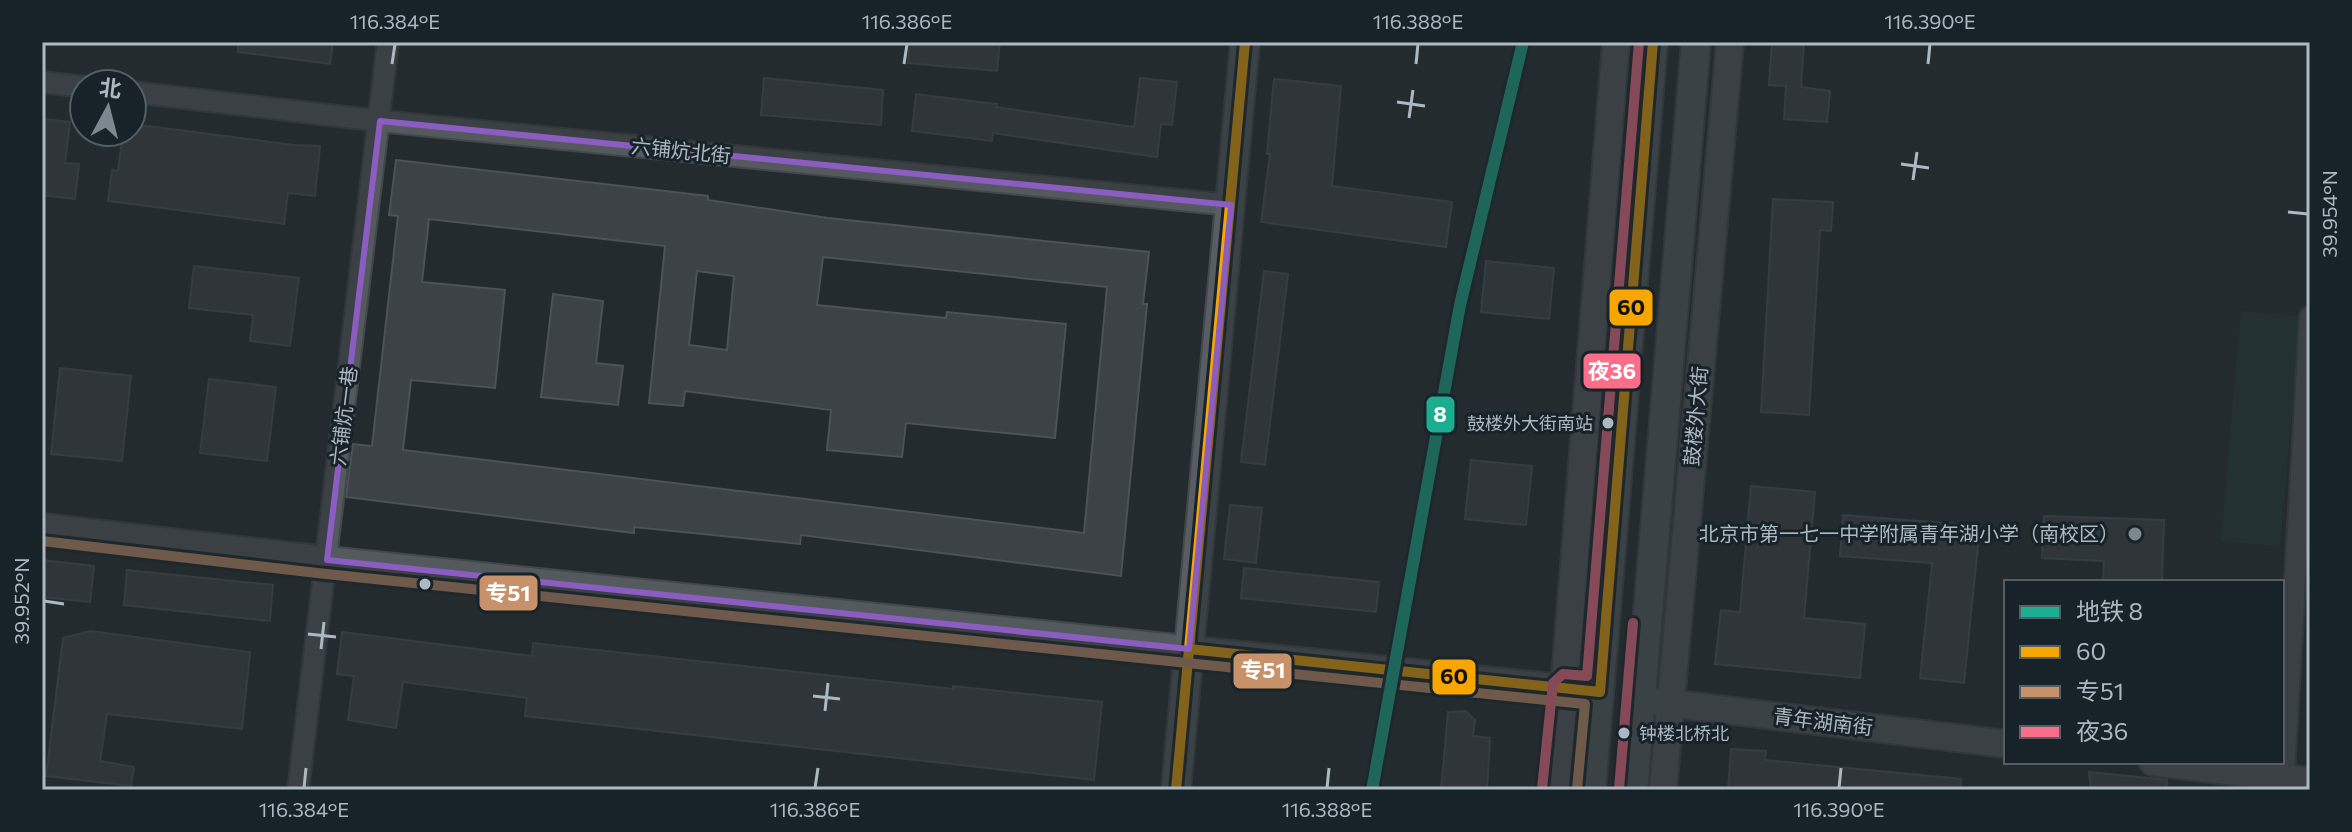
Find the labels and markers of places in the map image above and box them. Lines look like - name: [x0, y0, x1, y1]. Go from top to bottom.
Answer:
- place label: 鼓楼外大街南站: [1467, 412, 1593, 434]
- marker: 鼓楼外大街南站: [1600, 415, 1616, 431]
- place label: 北京市第一七一中学附属青年湖小学（南校区）: [1699, 521, 2119, 545]
- marker: 北京市第一七一中学附属青年湖小学（南校区）: [2126, 525, 2144, 543]
- unlabelled marker: [417, 576, 433, 592]
- place label: 钟楼北桥北: [1639, 722, 1729, 744]
- marker: 钟楼北桥北: [1616, 725, 1632, 741]

